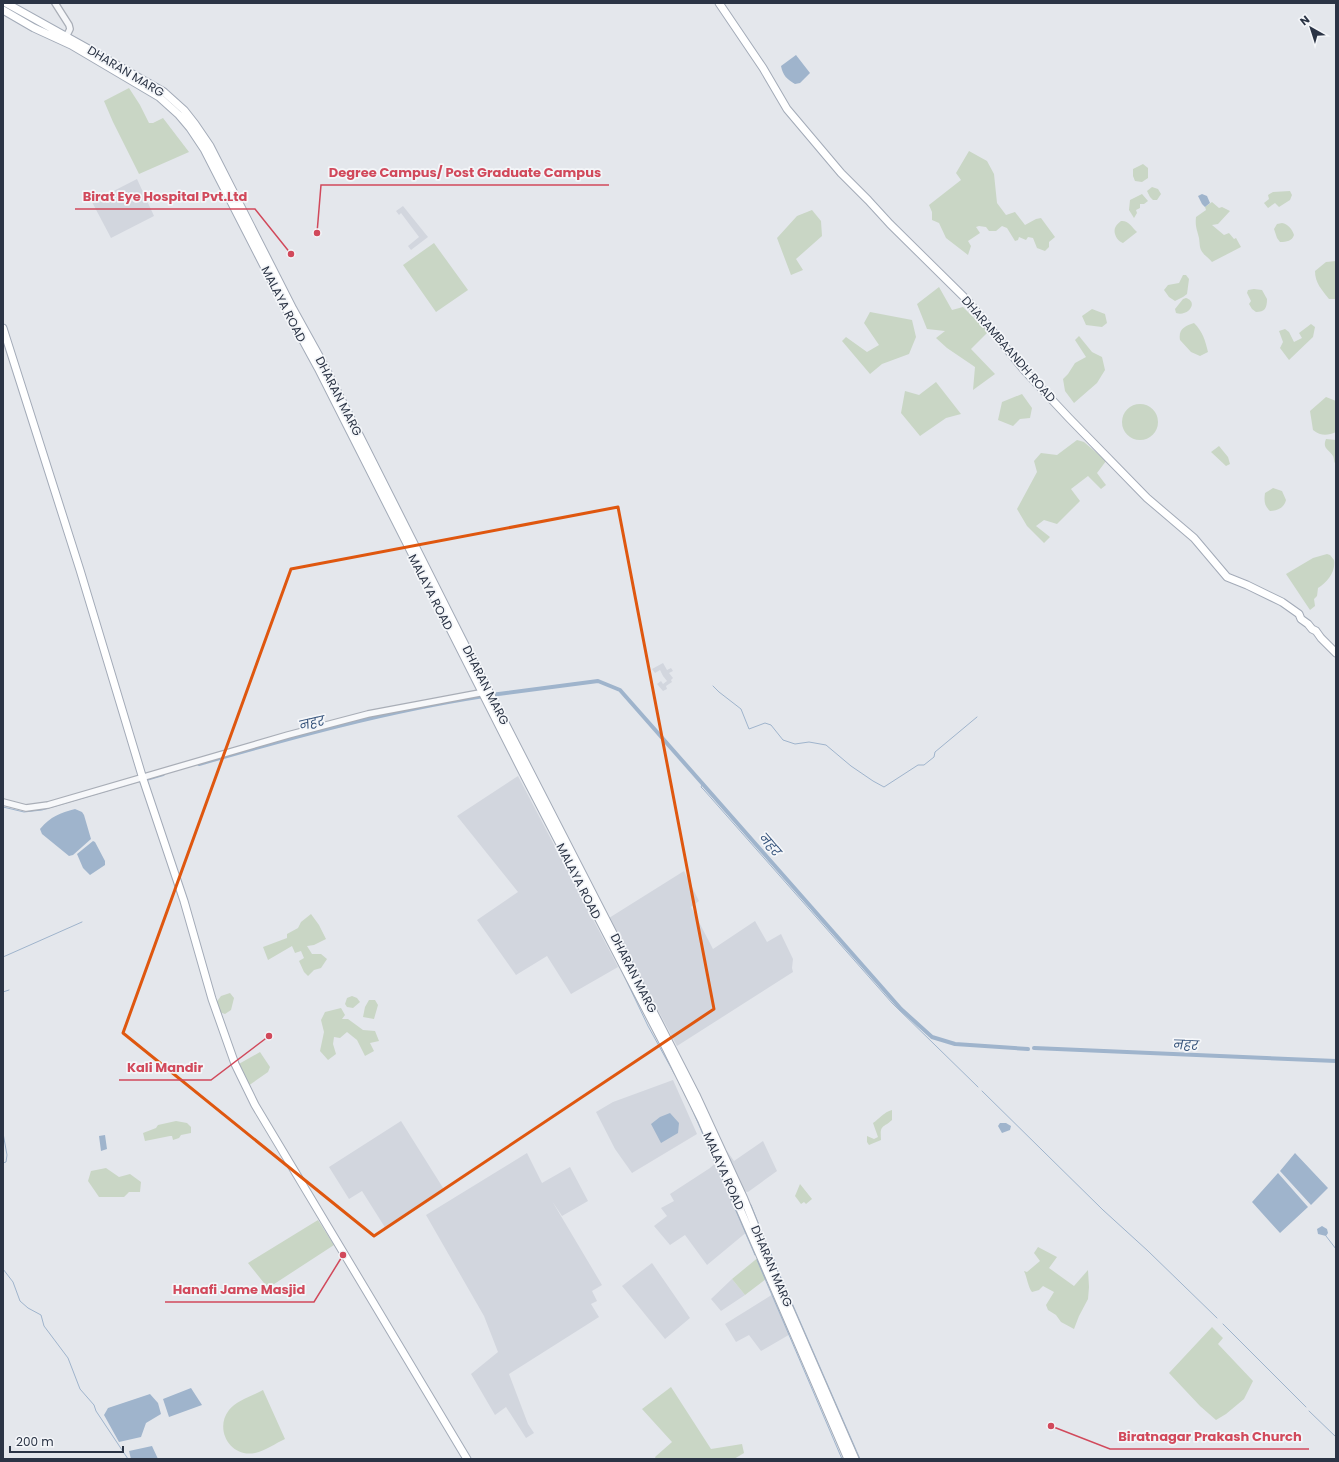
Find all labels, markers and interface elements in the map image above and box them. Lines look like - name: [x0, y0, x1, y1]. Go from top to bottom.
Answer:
- north arrow: [1291, 8, 1331, 48]
- text: N: [1296, 11, 1313, 29]
- street label: DHARAN MARG: [84, 41, 168, 101]
- callout: Degree Campus/ Post Graduate Campus: [321, 160, 609, 185]
- text: Degree Campus/ Post Graduate Campus: [329, 163, 601, 182]
- callout: Birat Eye Hospital Pvt.Ltd: [75, 184, 255, 209]
- text: Birat Eye Hospital Pvt.Ltd: [83, 187, 248, 206]
- street label: MALAYA ROAD: [258, 263, 310, 345]
- street label: DHARAMBAANDH ROAD: [958, 292, 1060, 406]
- street label: DHARAN MARG: [312, 353, 366, 439]
- street label: MALAYA ROAD: [405, 551, 457, 633]
- street label: DHARAN MARG: [459, 642, 513, 728]
- water label: नहर: [298, 710, 328, 735]
- water label: नहर: [755, 829, 787, 862]
- street label: MALAYA ROAD: [553, 840, 605, 922]
- street label: DHARAN MARG: [607, 930, 661, 1016]
- water label: नहर: [1173, 1035, 1201, 1055]
- callout: Kali Mandir: [119, 1055, 211, 1080]
- text: Kali Mandir: [127, 1058, 203, 1077]
- street label: MALAYA ROAD: [699, 1129, 749, 1213]
- street label: DHARAN MARG: [747, 1223, 797, 1309]
- callout: Hanafi Jame Masjid: [165, 1277, 314, 1302]
- text: Hanafi Jame Masjid: [173, 1280, 305, 1299]
- callout: Biratnagar Prakash Church: [1110, 1424, 1309, 1449]
- text: Biratnagar Prakash Church: [1118, 1427, 1302, 1446]
- scale bar: [10, 1428, 123, 1454]
- text: 200 m: [16, 1433, 54, 1450]

